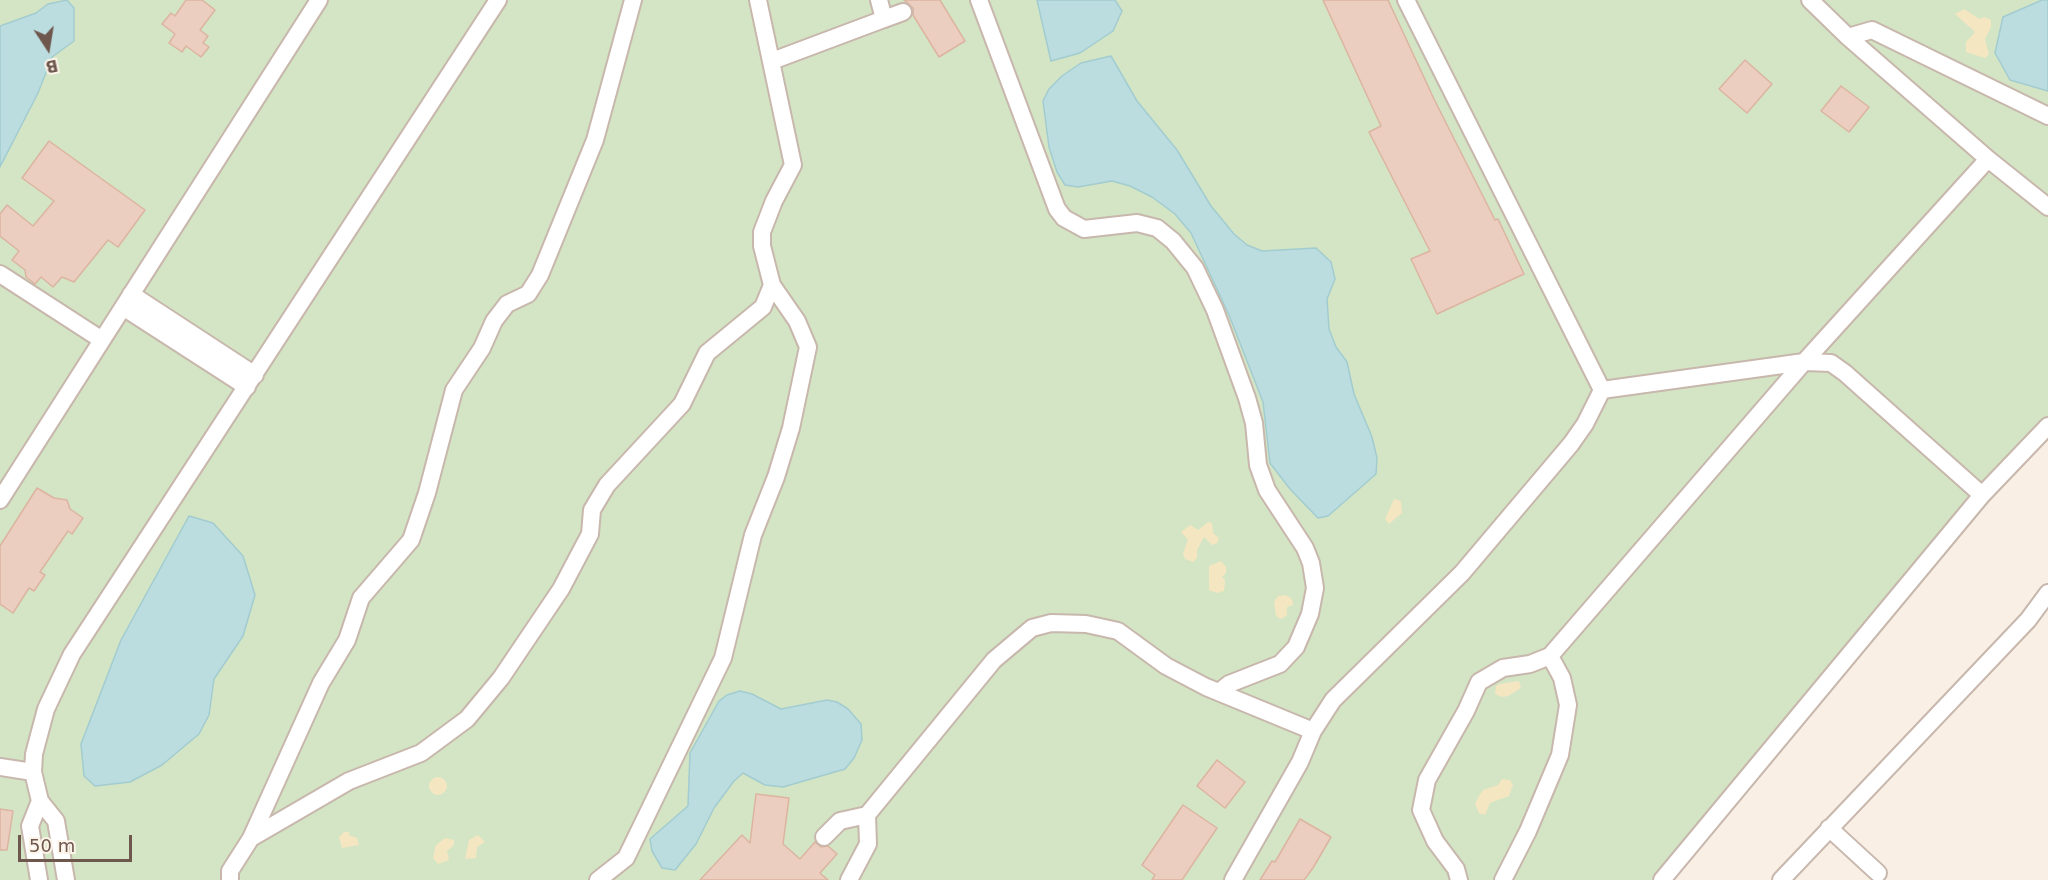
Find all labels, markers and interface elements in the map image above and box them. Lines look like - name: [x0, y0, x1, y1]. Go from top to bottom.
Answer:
- north arrow: [18, 18, 78, 78]
- text: B: [44, 56, 60, 77]
- scale bar: [21, 823, 135, 861]
- text: 50 m: [29, 835, 75, 856]

